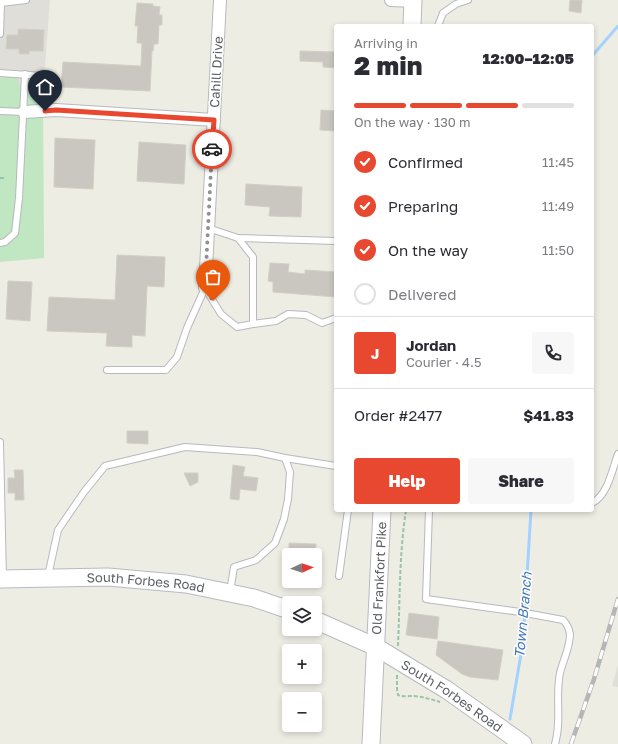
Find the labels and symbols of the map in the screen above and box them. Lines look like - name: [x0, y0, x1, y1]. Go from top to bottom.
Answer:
- street label: Cahill Drive: [206, 36, 226, 108]
- pin: [28, 70, 62, 111]
- courier: [192, 129, 232, 169]
- pin: [196, 260, 230, 301]
- street label: Old Frankfort Pike: [368, 521, 389, 635]
- north arrow: [282, 548, 322, 588]
- street label: South Forbes Road: [87, 569, 206, 596]
- water label: Town Branch: [510, 570, 535, 659]
- street label: South Forbes Road: [398, 656, 506, 735]

